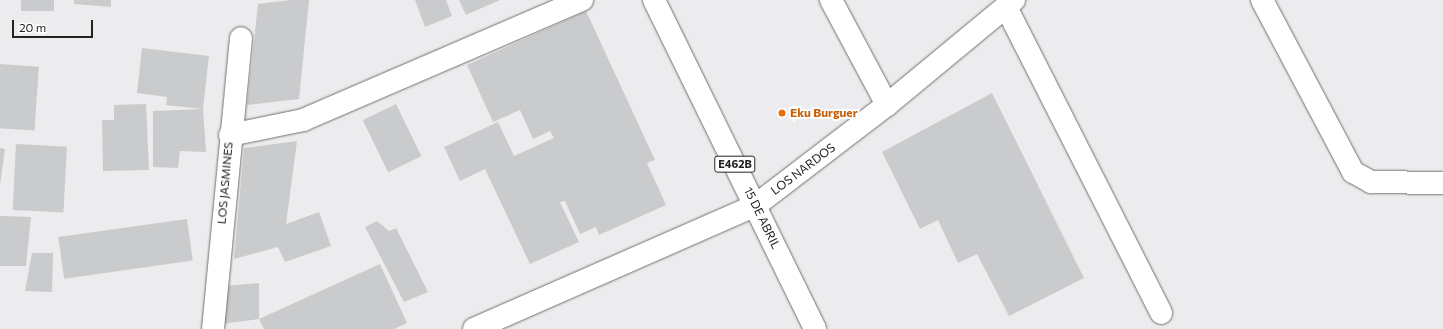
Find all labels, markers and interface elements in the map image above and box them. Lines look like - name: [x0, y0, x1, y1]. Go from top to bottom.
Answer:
- scale bar: [14, 12, 95, 38]
- text: 20 m: [19, 20, 46, 34]
- place label: Eku Burguer: [790, 106, 858, 120]
- marker: Eku Burguer: [777, 108, 787, 118]
- street label: LOS NARDOS: [768, 140, 838, 198]
- street label: LOS JASMINES: [214, 141, 236, 225]
- road number: E462B: [714, 155, 756, 173]
- street label: 15 DE ABRIL: [741, 185, 783, 251]

